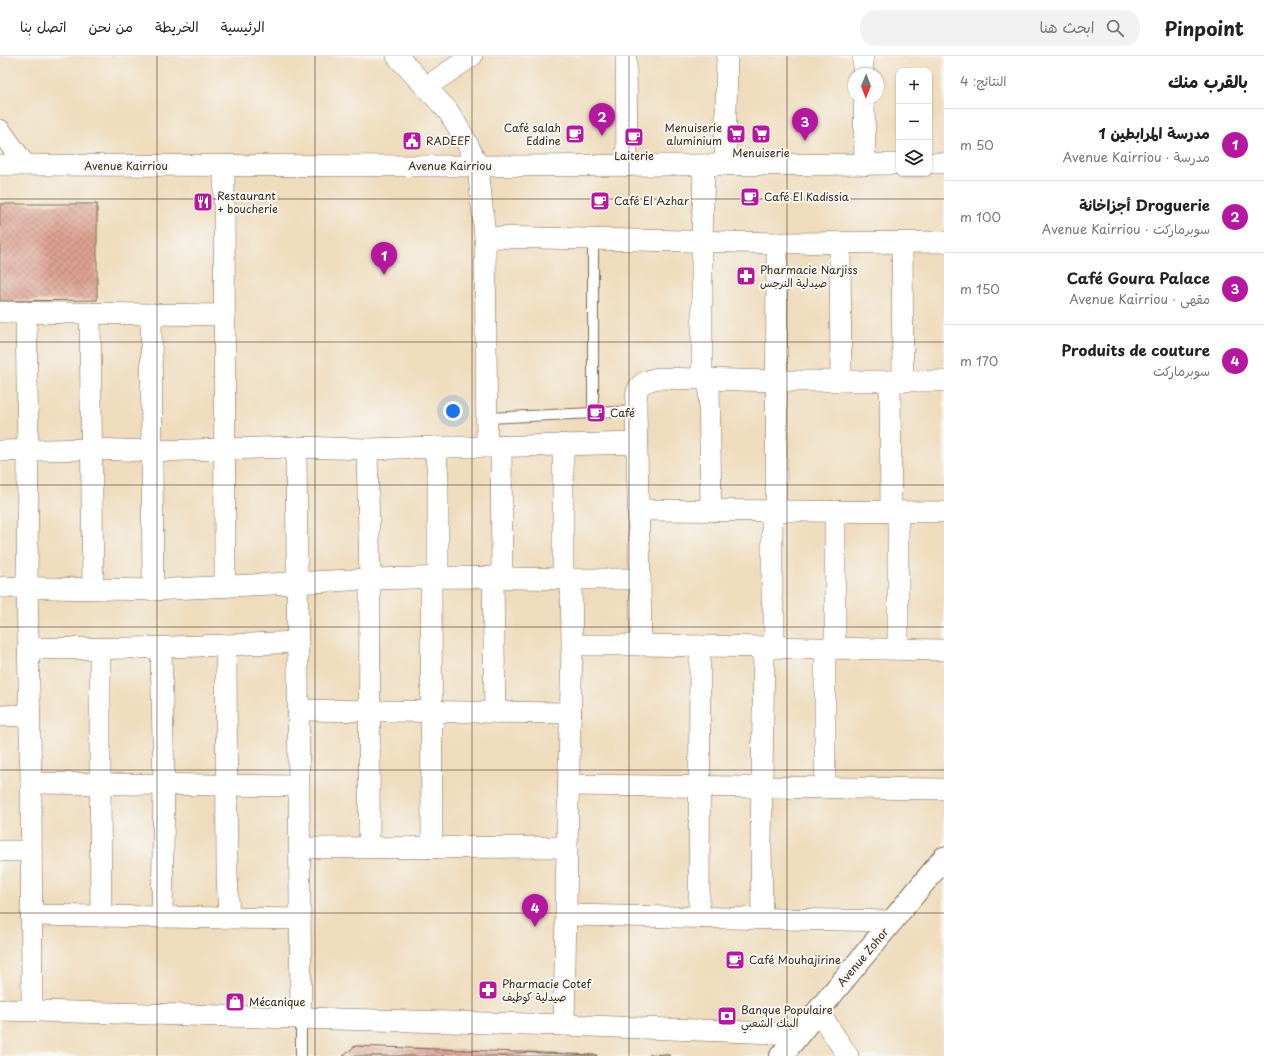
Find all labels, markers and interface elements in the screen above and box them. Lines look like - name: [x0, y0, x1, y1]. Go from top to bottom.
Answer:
- search box: [860, 10, 1140, 46]
- text: Pinpoint: [1164, 14, 1244, 42]
- text: ابحث هنا: [1039, 15, 1094, 38]
- text: اتصل بنا: [20, 16, 66, 37]
- text: من نحن: [88, 16, 133, 37]
- text: الخريطة: [155, 16, 199, 37]
- text: الرئيسية: [221, 16, 265, 37]
- icon: search: [1104, 17, 1126, 39]
- north arrow: [848, 68, 884, 104]
- map controls: [896, 68, 932, 176]
- button: +: [896, 68, 932, 104]
- text: بالقرب منك: [1168, 68, 1248, 94]
- text: النتائج: 4: [960, 71, 1007, 90]
- pin: 2: [589, 103, 615, 136]
- button: −: [896, 104, 932, 140]
- pin: 3: [792, 108, 818, 141]
- place label: Café salah Eddine: [504, 119, 561, 149]
- place label: Menuiserie aluminium: [665, 119, 722, 149]
- text: مدرسة المرابطين 1: [1098, 121, 1210, 144]
- cafe icon: Café salah Eddine: [564, 123, 586, 145]
- supermarket icon: Menuiserie aluminium: [725, 123, 747, 145]
- supermarket icon: Menuiserie: [750, 123, 772, 145]
- cafe icon: Laiterie: [623, 126, 645, 148]
- public building icon: RADEEF: [401, 130, 423, 152]
- place label: RADEEF: [426, 132, 470, 149]
- text: 50 m: [960, 135, 994, 154]
- text: 1: [1232, 135, 1238, 154]
- button: layers: [896, 140, 932, 176]
- place label: Menuiserie: [732, 144, 790, 161]
- place label: Laiterie: [614, 147, 654, 164]
- text: مدرسة · Avenue Kairriou: [1063, 147, 1210, 166]
- street label: Avenue Kairriou: [84, 157, 168, 174]
- street label: Avenue Kairriou: [408, 157, 492, 174]
- cafe icon: Café El Kadissia: [739, 186, 761, 208]
- place label: Restaurant + boucherie: [217, 187, 278, 217]
- place label: Café El Kadissia: [764, 188, 850, 205]
- cafe icon: Café El Azhar: [589, 190, 611, 212]
- restaurant icon: Restaurant + boucherie: [192, 191, 214, 213]
- place label: Café El Azhar: [614, 192, 689, 209]
- text: Droguerie أجزاخانة: [1079, 193, 1210, 216]
- text: 100 m: [960, 207, 1001, 226]
- text: 2: [1230, 207, 1240, 226]
- text: سوبرماركت · Avenue Kairriou: [1042, 219, 1210, 238]
- pin: 1: [371, 242, 397, 275]
- place label: Pharmacie Narjiss صيدلية النرجس: [760, 261, 858, 291]
- pharmacy icon: Pharmacie Narjiss صيدلية النرجس: [735, 265, 757, 287]
- text: Café Goura Palace: [1067, 266, 1210, 289]
- text: 150 m: [960, 279, 1000, 298]
- text: 3: [1231, 279, 1239, 298]
- text: مقهى · Avenue Kairriou: [1069, 289, 1210, 308]
- text: Produits de couture: [1061, 338, 1210, 361]
- text: 170 m: [960, 351, 998, 370]
- text: 4: [1231, 351, 1239, 370]
- text: سوبرماركت: [1153, 361, 1210, 380]
- your location: [443, 401, 463, 421]
- cafe icon: Café: [585, 402, 607, 424]
- place label: Café: [610, 404, 635, 421]
- pin: 4: [522, 894, 548, 927]
- street label: Avenue Zohor: [833, 923, 893, 990]
- cafe icon: Café Mouhajirine: [724, 949, 746, 971]
- place label: Café Mouhajirine: [749, 951, 841, 968]
- place label: Pharmacie Cotef صيدلية كوطيف: [502, 975, 592, 1005]
- pharmacy icon: Pharmacie Cotef صيدلية كوطيف: [477, 979, 499, 1001]
- shop icon: Mécanique: [224, 991, 246, 1013]
- place label: Mécanique: [249, 993, 305, 1010]
- place label: Banque Populaire البنك الشعبي: [741, 1001, 833, 1034]
- bank icon: Banque Populaire البنك الشعبي: [716, 1005, 738, 1027]

